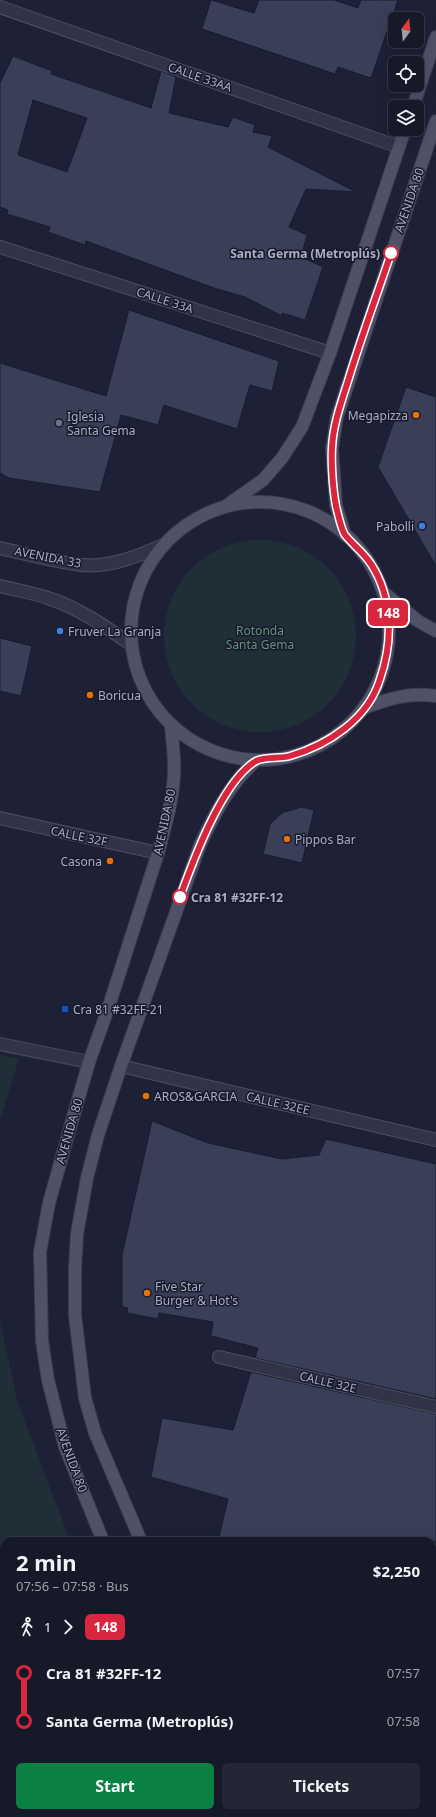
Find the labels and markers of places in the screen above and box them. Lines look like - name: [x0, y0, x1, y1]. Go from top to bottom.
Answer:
- place label: Santa Germa (Metroplús): [230, 245, 380, 262]
- marker: Santa Germa (Metroplús): [383, 245, 399, 261]
- place label: Megapizza: [348, 407, 408, 424]
- place label: Iglesia Santa Gema: [67, 408, 135, 439]
- marker: Megapizza: [411, 410, 421, 420]
- marker: Iglesia Santa Gema: [54, 418, 64, 428]
- place label: Pabolli: [376, 518, 414, 535]
- marker: Pabolli: [417, 521, 427, 531]
- place label: Fruver La Granja: [68, 623, 161, 640]
- marker: Fruver La Granja: [55, 626, 65, 636]
- place label: Boricua: [98, 687, 141, 704]
- marker: Boricua: [85, 690, 95, 700]
- place label: Pippos Bar: [295, 831, 356, 848]
- marker: Pippos Bar: [282, 834, 292, 844]
- place label: Casona: [61, 853, 102, 870]
- marker: Casona: [105, 856, 115, 866]
- marker: Cra 81 #32FF-12: [172, 889, 188, 905]
- place label: Cra 81 #32FF-12: [191, 889, 283, 906]
- place label: Cra 81 #32FF-21: [73, 1001, 164, 1018]
- marker: Cra 81 #32FF-21: [60, 1004, 70, 1014]
- place label: AROS&GARCIA: [154, 1088, 237, 1105]
- marker: AROS&GARCIA: [141, 1091, 151, 1101]
- place label: Five Star Burger & Hot's: [155, 1278, 238, 1309]
- marker: Five Star Burger & Hot's: [142, 1288, 152, 1298]

